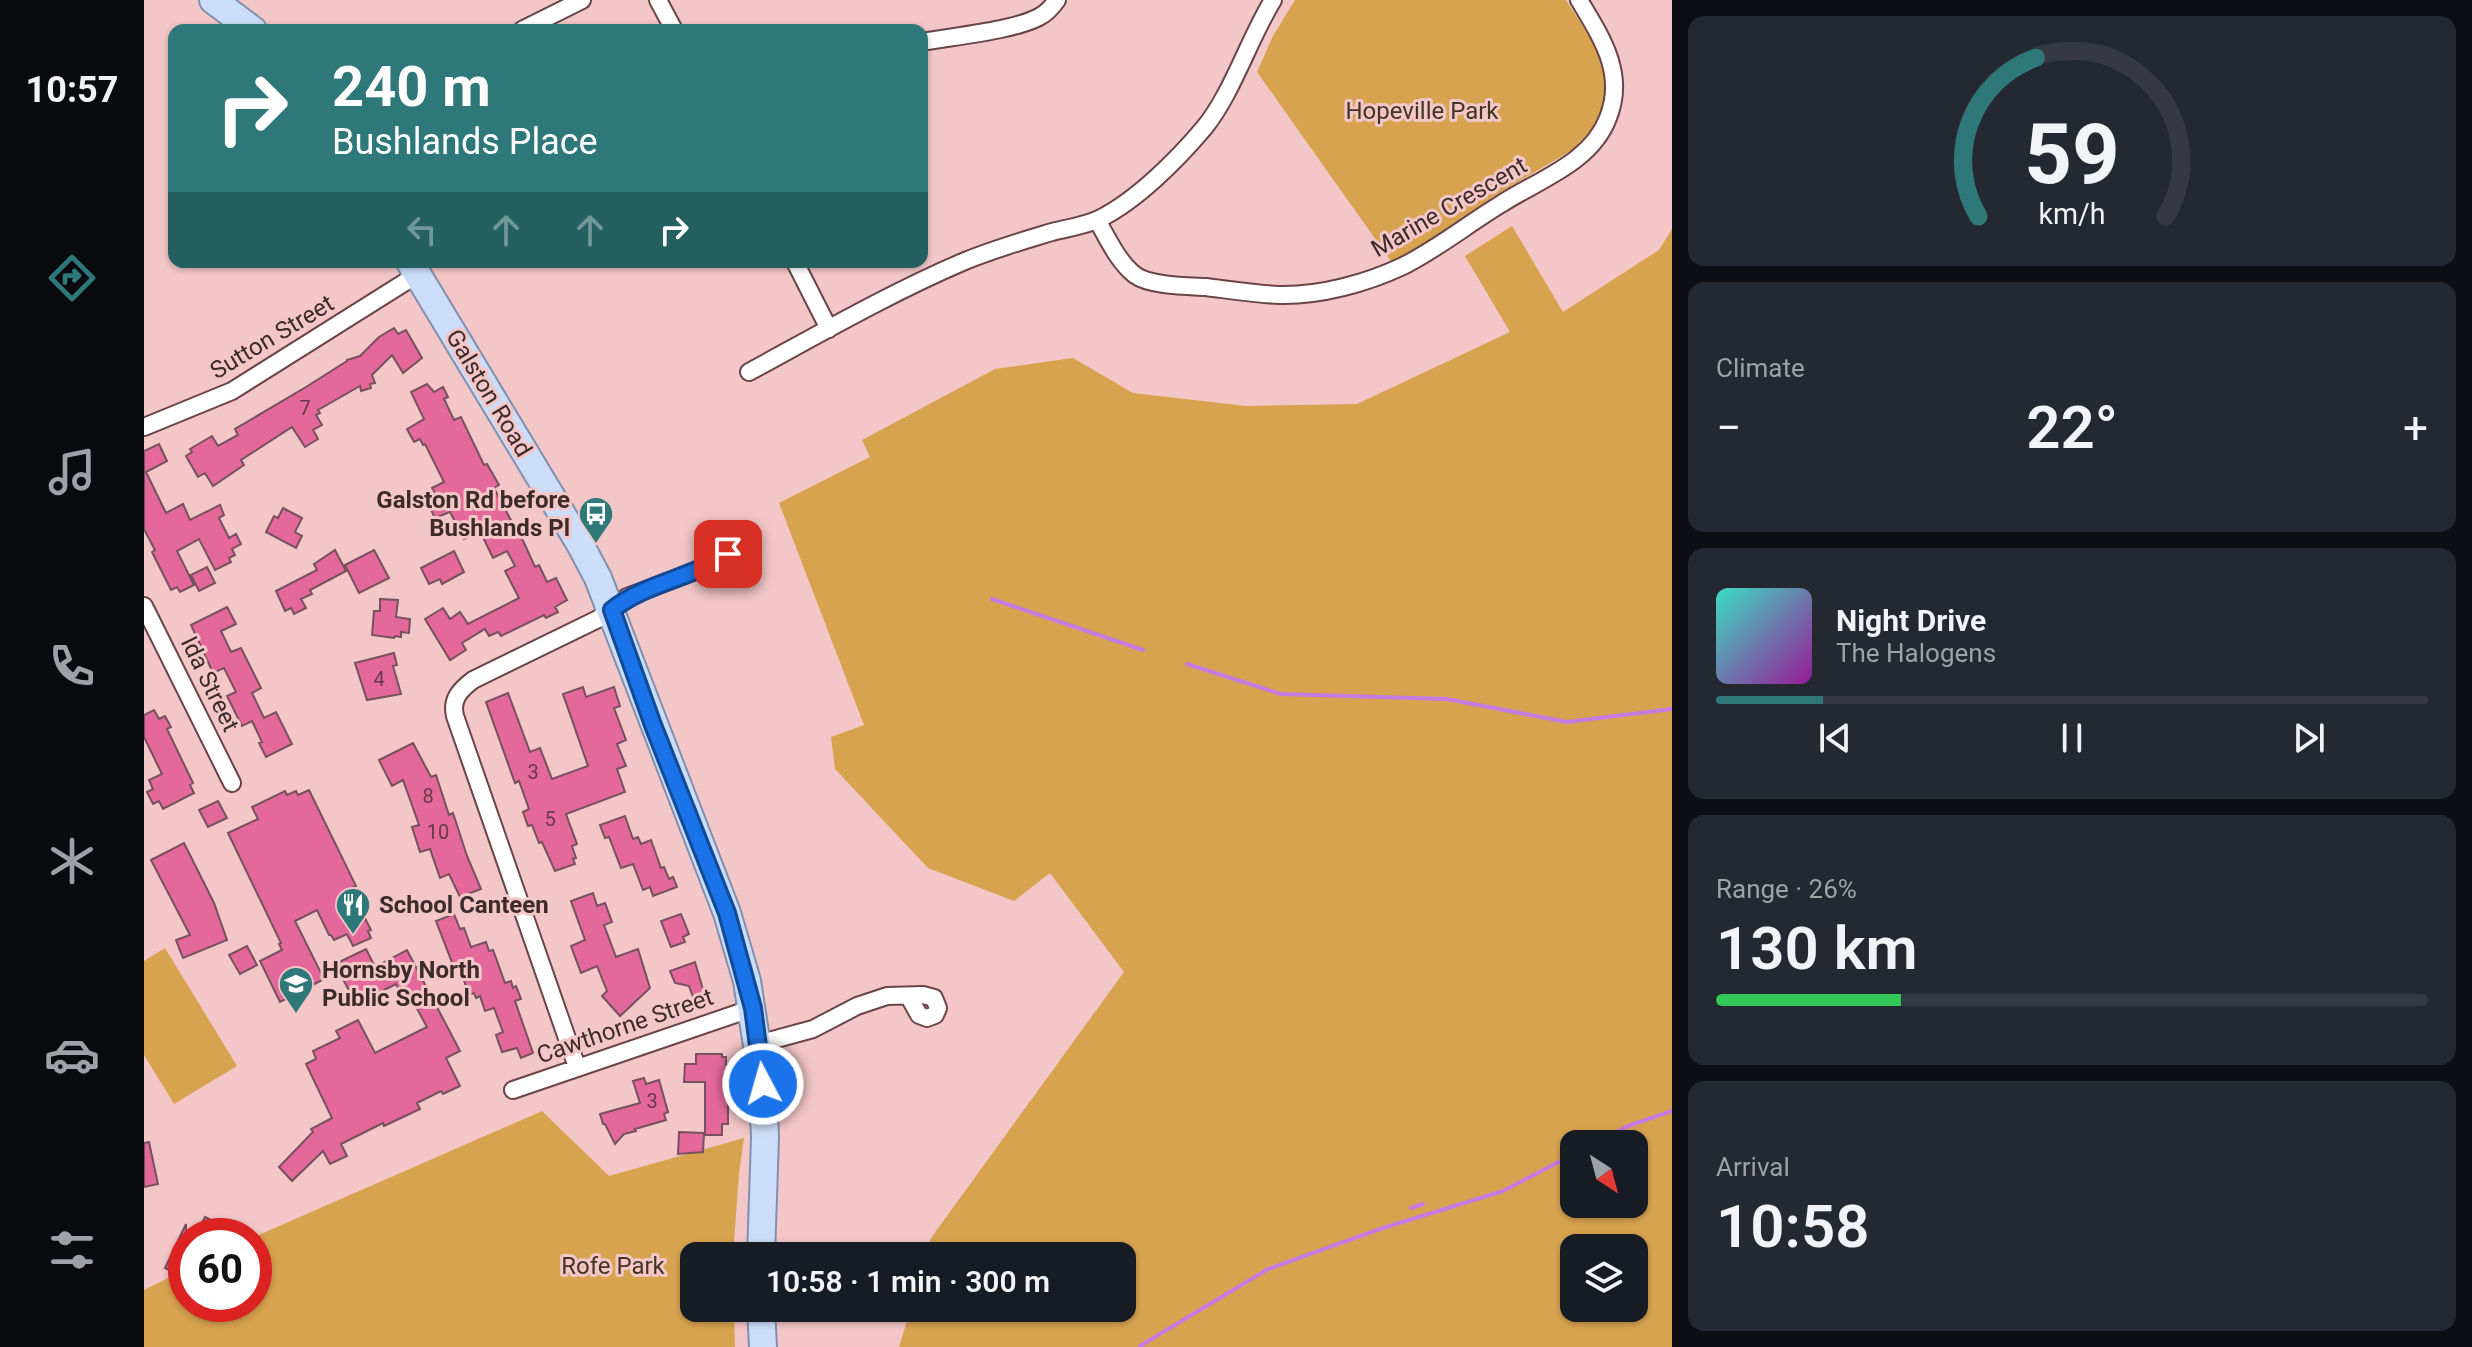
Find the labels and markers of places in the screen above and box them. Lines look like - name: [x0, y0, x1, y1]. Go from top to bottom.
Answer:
- place label: Galston Rd before Bushlands Pl: [376, 486, 570, 542]
- bus stop icon: Galston Rd before Bushlands Pl: [577, 495, 615, 545]
- pin: [694, 520, 762, 588]
- restaurant icon: School Canteen: [334, 886, 372, 936]
- place label: School Canteen: [379, 891, 549, 919]
- place label: Hornsby North Public School: [322, 956, 480, 1012]
- school or university icon: Hornsby North Public School: [277, 965, 315, 1015]

